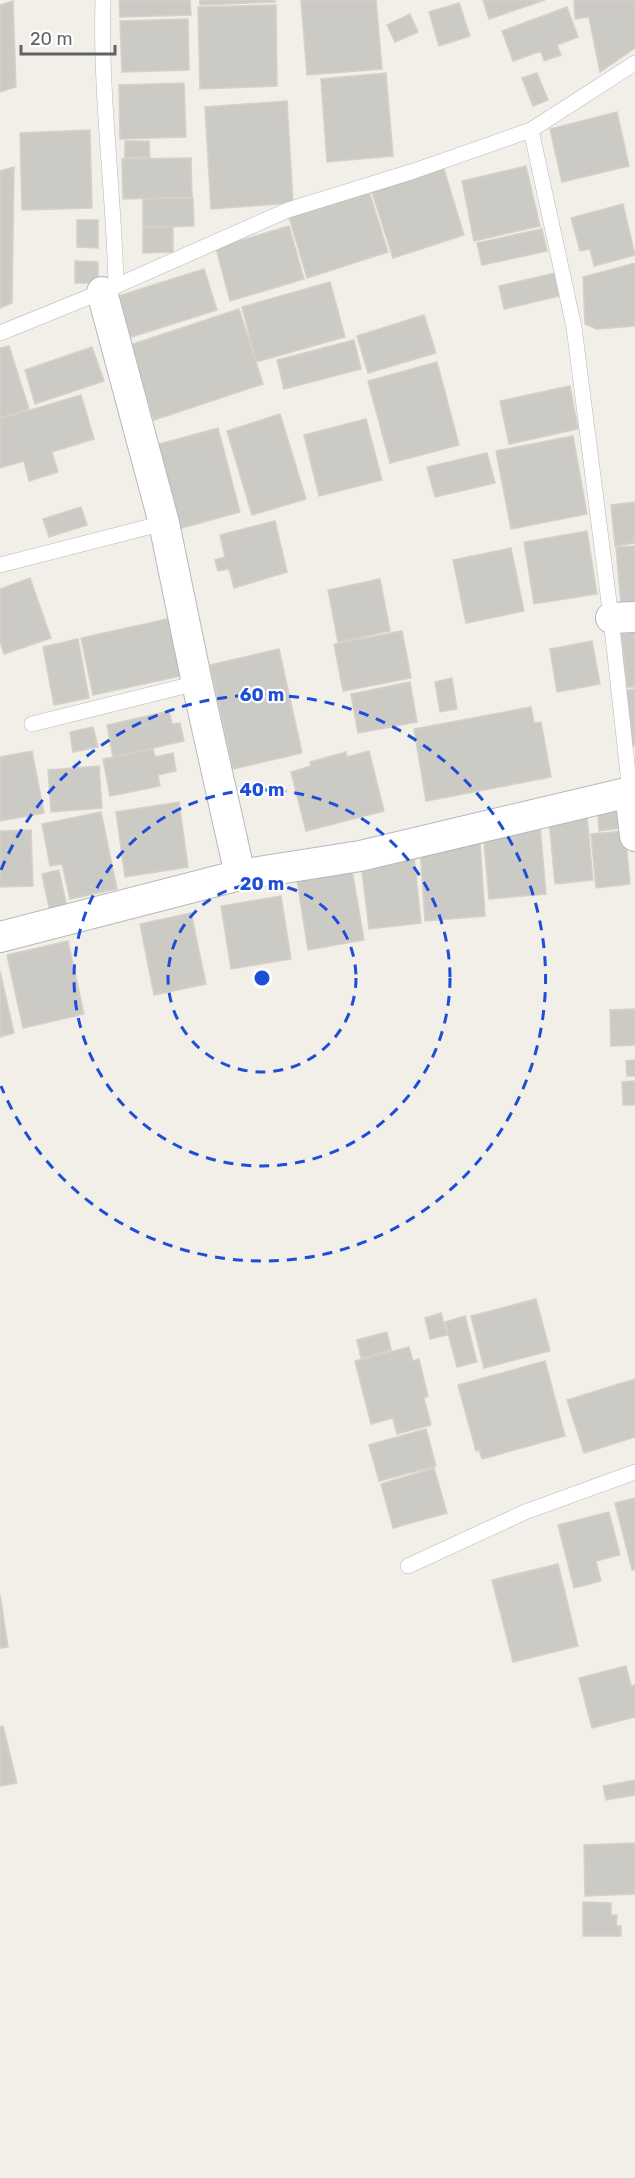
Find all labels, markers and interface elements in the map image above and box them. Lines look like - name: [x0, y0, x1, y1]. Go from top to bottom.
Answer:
- scale bar: [21, 18, 116, 56]
- text: 20 m: [30, 28, 72, 50]
- text: 60 m: [240, 684, 284, 706]
- text: 40 m: [240, 779, 284, 801]
- text: 20 m: [240, 873, 284, 895]
- centre of rings: [252, 968, 272, 988]

